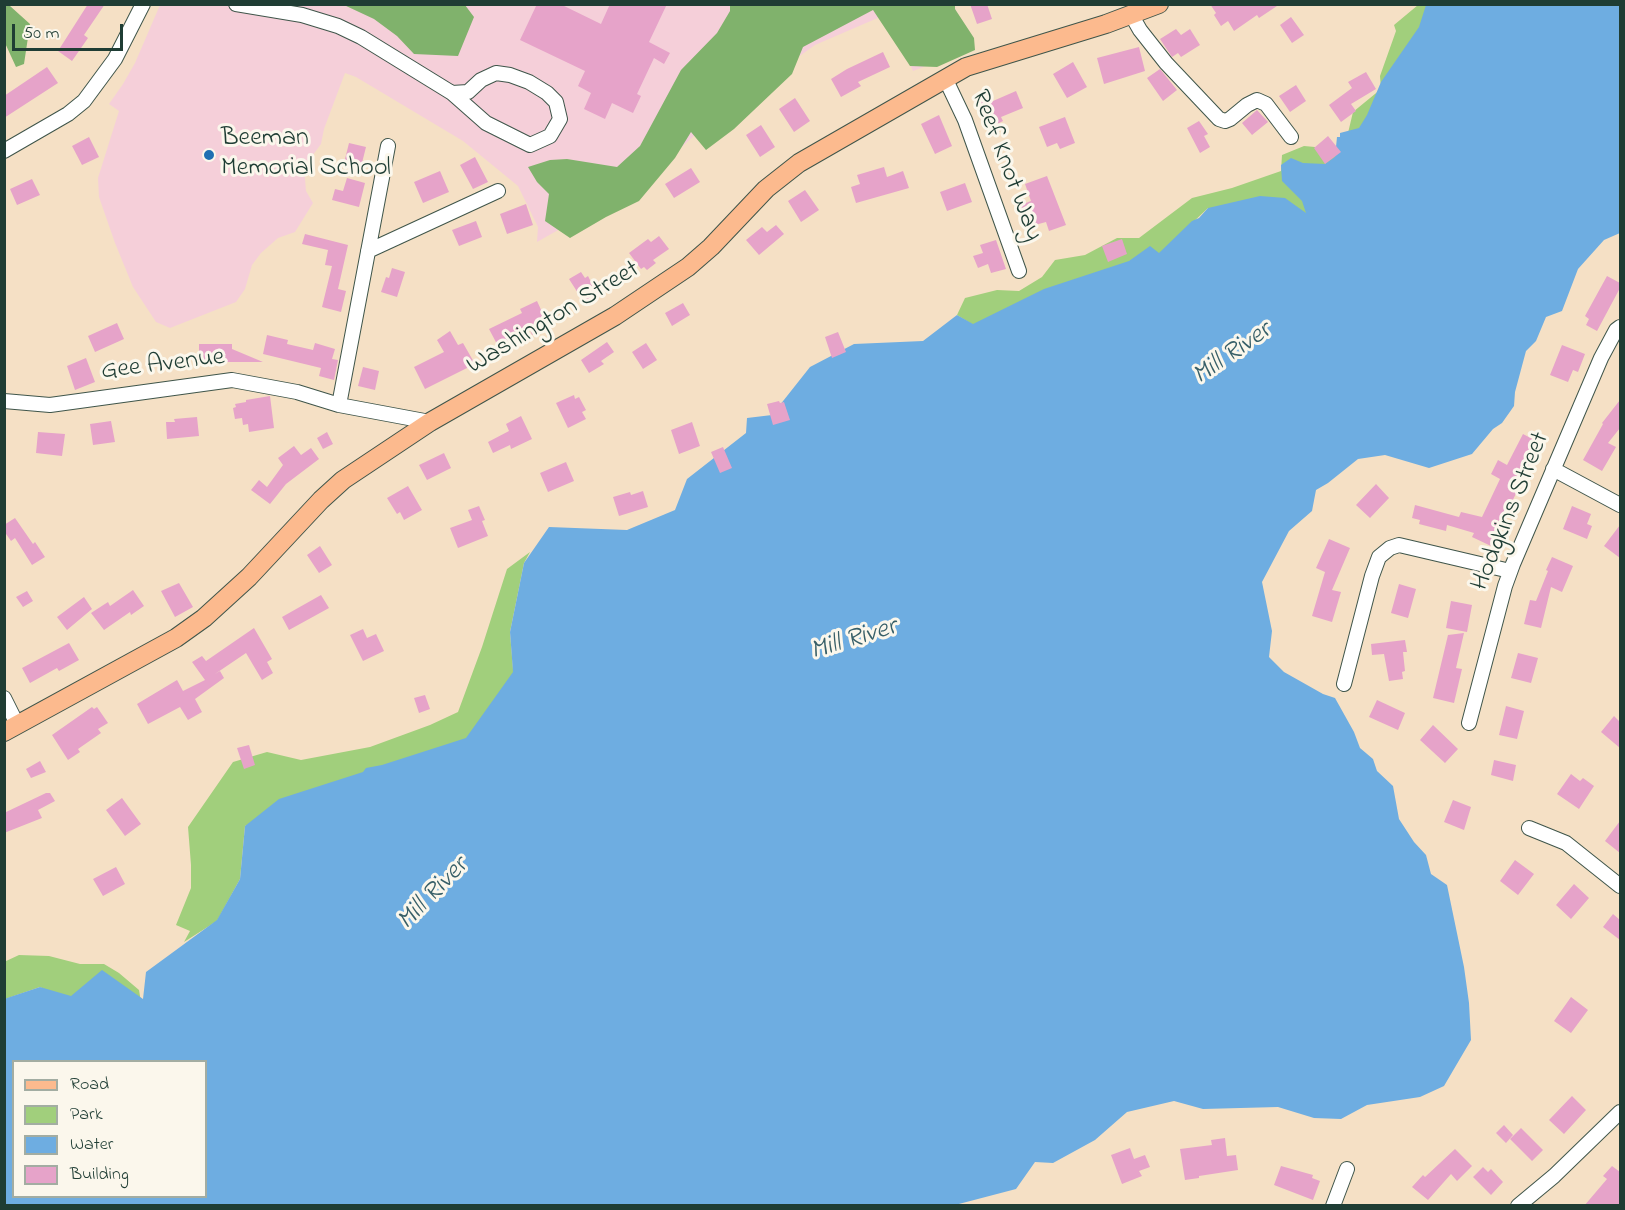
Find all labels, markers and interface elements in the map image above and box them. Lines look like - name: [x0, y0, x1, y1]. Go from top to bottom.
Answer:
- scale bar: [15, 12, 126, 50]
- text: 50 m: [23, 21, 60, 47]
- street label: Reef Knot Way: [962, 86, 1048, 246]
- place label: Beeman Memorial School: [221, 124, 391, 186]
- marker: Beeman Memorial School: [202, 148, 216, 162]
- street label: Washington Street: [462, 255, 646, 383]
- water label: Mill River: [1187, 316, 1279, 394]
- street label: Gee Avenue: [100, 343, 226, 389]
- street label: Hodgkins Street: [1466, 428, 1558, 596]
- water label: Mill River: [807, 613, 901, 669]
- water label: Mill River: [392, 852, 476, 938]
- legend: [12, 1060, 207, 1198]
- text: Road: [70, 1072, 109, 1098]
- text: Park: [70, 1102, 103, 1128]
- text: Water: [70, 1132, 113, 1158]
- text: Building: [70, 1162, 129, 1188]

